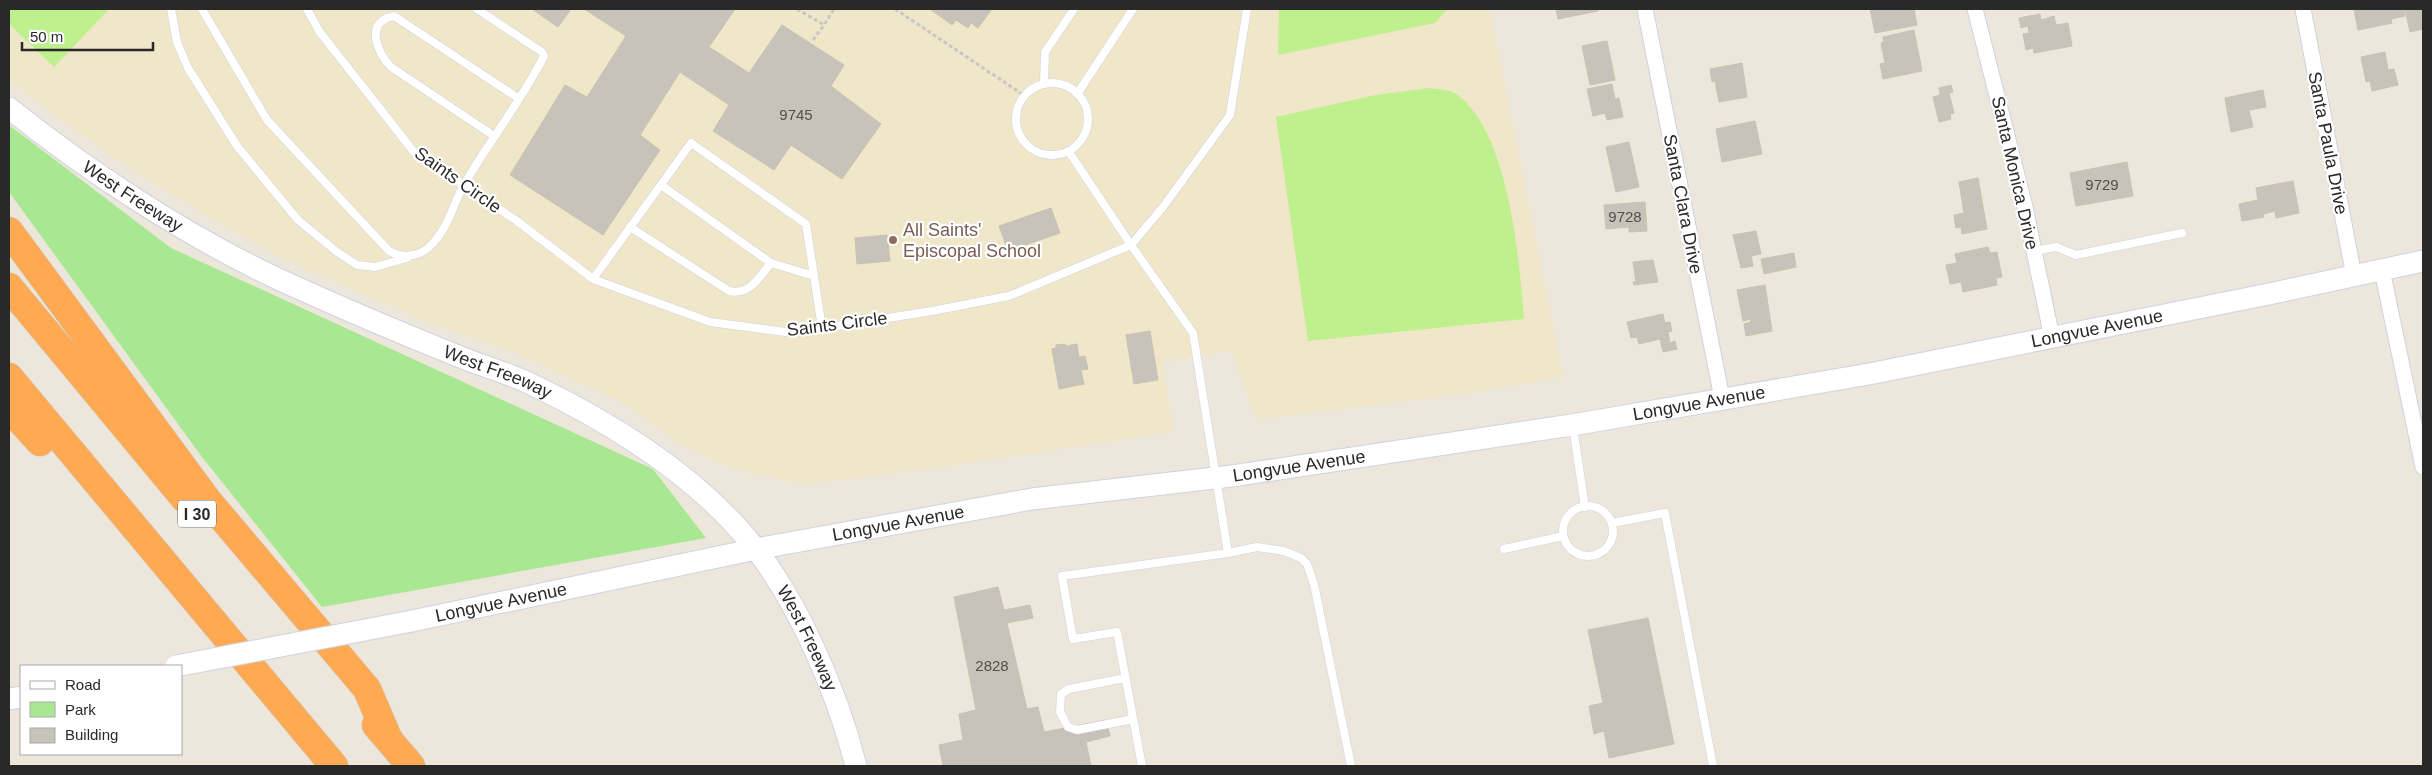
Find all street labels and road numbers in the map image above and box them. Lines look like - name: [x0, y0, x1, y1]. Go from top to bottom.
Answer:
- street label: Santa Paula Drive: [2304, 70, 2352, 216]
- street label: Santa Monica Drive: [1988, 94, 2042, 252]
- street label: Santa Clara Drive: [1660, 132, 1706, 276]
- street label: Saints Circle: [411, 143, 505, 217]
- street label: West Freeway: [79, 157, 186, 236]
- street label: Longvue Avenue: [2029, 305, 2165, 351]
- street label: Saints Circle: [786, 308, 888, 340]
- street label: West Freeway: [441, 341, 555, 403]
- street label: Longvue Avenue: [1631, 382, 1767, 424]
- street label: Longvue Avenue: [1231, 446, 1367, 486]
- road number: I 30: [178, 500, 216, 528]
- street label: Longvue Avenue: [831, 501, 966, 545]
- street label: Longvue Avenue: [434, 579, 569, 626]
- street label: West Freeway: [773, 582, 841, 694]

